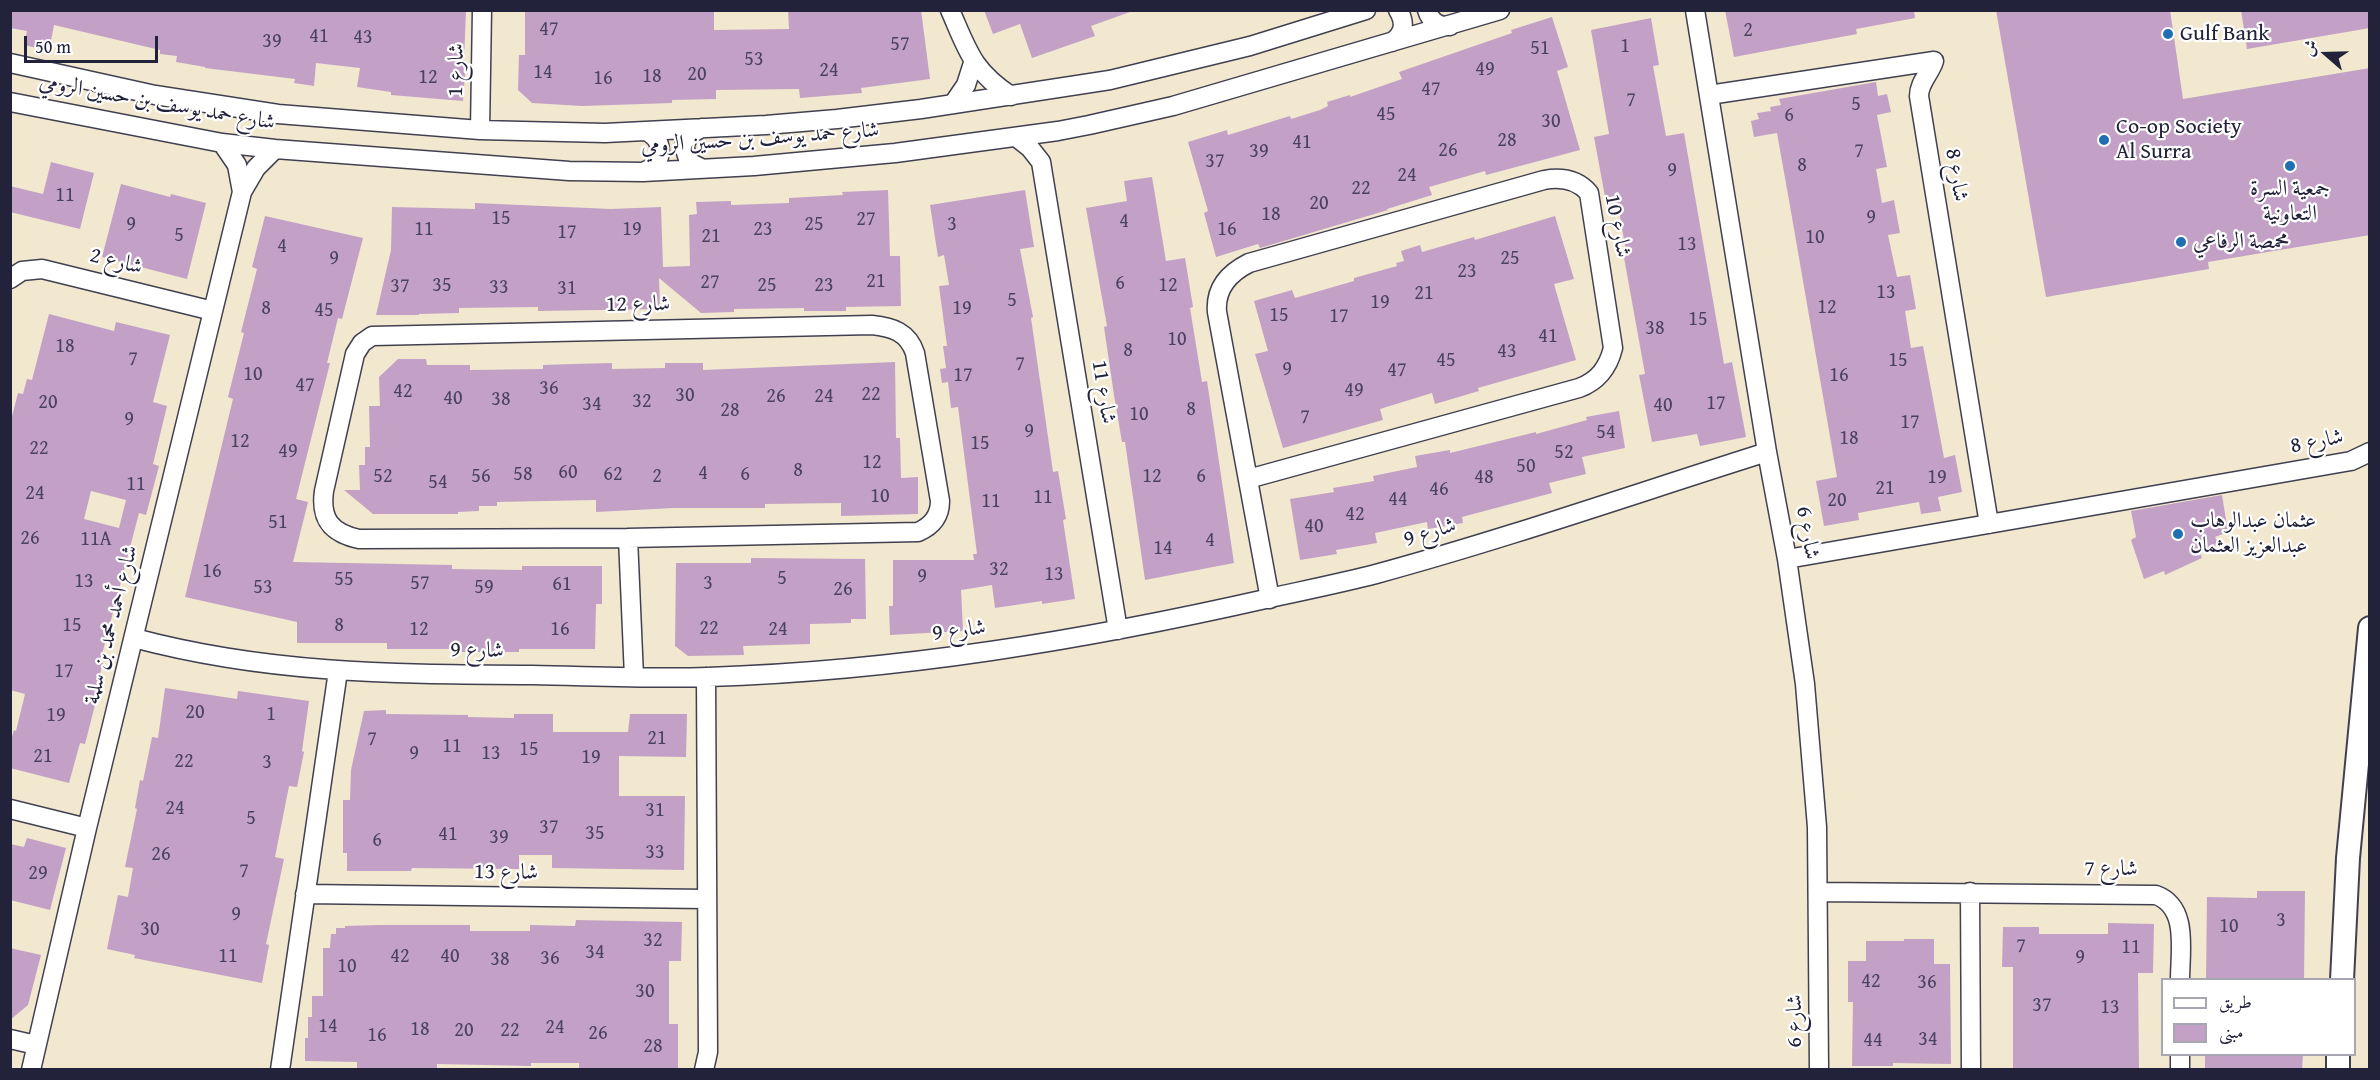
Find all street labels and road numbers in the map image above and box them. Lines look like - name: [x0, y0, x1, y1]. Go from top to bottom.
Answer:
- street label: شارع 1: [443, 43, 471, 97]
- street label: شارع حمد يوسف بن حسين الرومي: [37, 69, 277, 137]
- street label: شارع حمد يوسف بن حسين الرومي: [640, 117, 880, 161]
- street label: شارع 8: [1939, 146, 1973, 204]
- street label: شارع 10: [1598, 192, 1636, 260]
- street label: شارع 2: [87, 243, 145, 281]
- street label: شارع 12: [606, 291, 670, 319]
- street label: شارع 11: [1085, 358, 1121, 426]
- street label: شارع 8: [2288, 424, 2346, 460]
- street label: شارع 6: [1789, 504, 1825, 562]
- street label: شارع 9: [1400, 513, 1460, 553]
- street label: شارع أحمد محمد بن سلمة: [79, 543, 145, 707]
- street label: شارع 9: [931, 615, 987, 647]
- street label: شارع 9: [450, 637, 504, 665]
- street label: شارع 7: [2084, 856, 2138, 882]
- street label: شارع 13: [474, 859, 538, 887]
- street label: شارع 6: [1782, 994, 1808, 1048]

